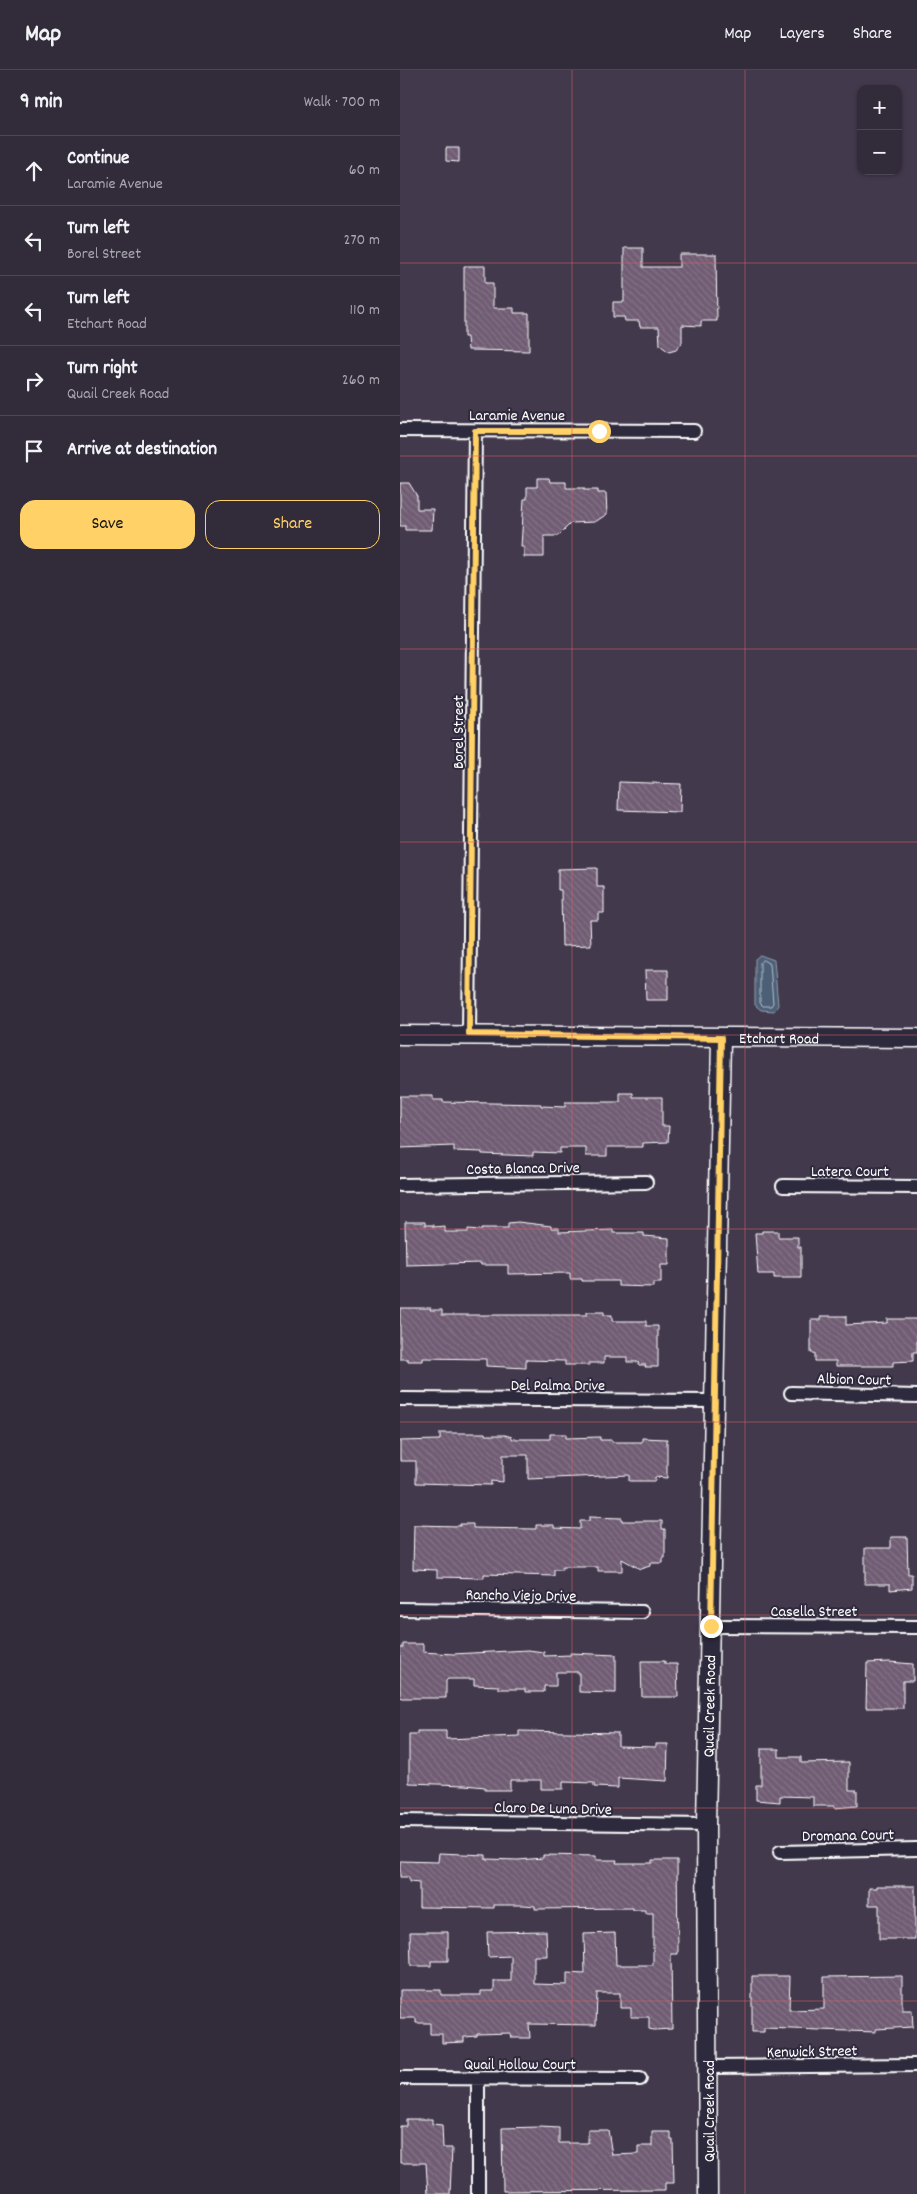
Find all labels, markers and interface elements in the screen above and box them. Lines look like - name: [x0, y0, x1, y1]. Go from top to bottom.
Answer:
- text: Map: [25, 18, 61, 52]
- text: Map: [724, 22, 751, 47]
- text: Layers: [779, 22, 825, 47]
- text: Share: [853, 22, 892, 47]
- map controls: [857, 85, 902, 175]
- button: +: [857, 85, 902, 130]
- text: 9 min: [20, 88, 62, 118]
- text: Walk · 700 m: [304, 91, 380, 114]
- button: −: [857, 130, 902, 175]
- text: Continue: [67, 146, 129, 173]
- icon: ahead: [20, 157, 48, 185]
- text: 60 m: [349, 159, 380, 182]
- text: Laramie Avenue: [67, 173, 163, 196]
- text: Turn left: [67, 216, 130, 243]
- icon: left: [20, 227, 48, 255]
- text: 270 m: [344, 229, 380, 252]
- text: Borel Street: [67, 243, 141, 266]
- text: Turn left: [67, 286, 130, 313]
- icon: left: [20, 297, 48, 325]
- text: 110 m: [350, 299, 380, 322]
- text: Etchart Road: [67, 313, 147, 336]
- text: Turn right: [67, 356, 138, 383]
- icon: right: [20, 367, 48, 395]
- text: 260 m: [342, 369, 380, 392]
- text: Quail Creek Road: [67, 383, 169, 406]
- street label: Laramie Avenue: [469, 405, 565, 428]
- route start: [588, 420, 611, 443]
- icon: arrive: [20, 437, 48, 465]
- text: Arrive at destination: [67, 437, 217, 464]
- button: Save: [20, 500, 195, 549]
- button: Share: [205, 500, 380, 549]
- street label: Borel Street: [448, 695, 471, 769]
- street label: Etchart Road: [739, 1028, 819, 1051]
- street label: Costa Blanca Drive: [466, 1157, 580, 1182]
- street label: Latera Court: [811, 1161, 889, 1184]
- street label: Albion Court: [817, 1368, 891, 1393]
- street label: Del Palma Drive: [511, 1375, 605, 1398]
- street label: Rancho Viejo Drive: [465, 1584, 577, 1609]
- street label: Casella Street: [771, 1601, 858, 1624]
- route end: [700, 1615, 723, 1638]
- street label: Quail Creek Road: [698, 1655, 723, 1757]
- street label: Claro De Luna Drive: [494, 1797, 612, 1822]
- street label: Dromana Court: [802, 1824, 894, 1849]
- street label: Kenwick Street: [767, 2040, 858, 2065]
- street label: Quail Hollow Court: [464, 2054, 576, 2077]
- street label: Quail Creek Road: [699, 2060, 722, 2162]

